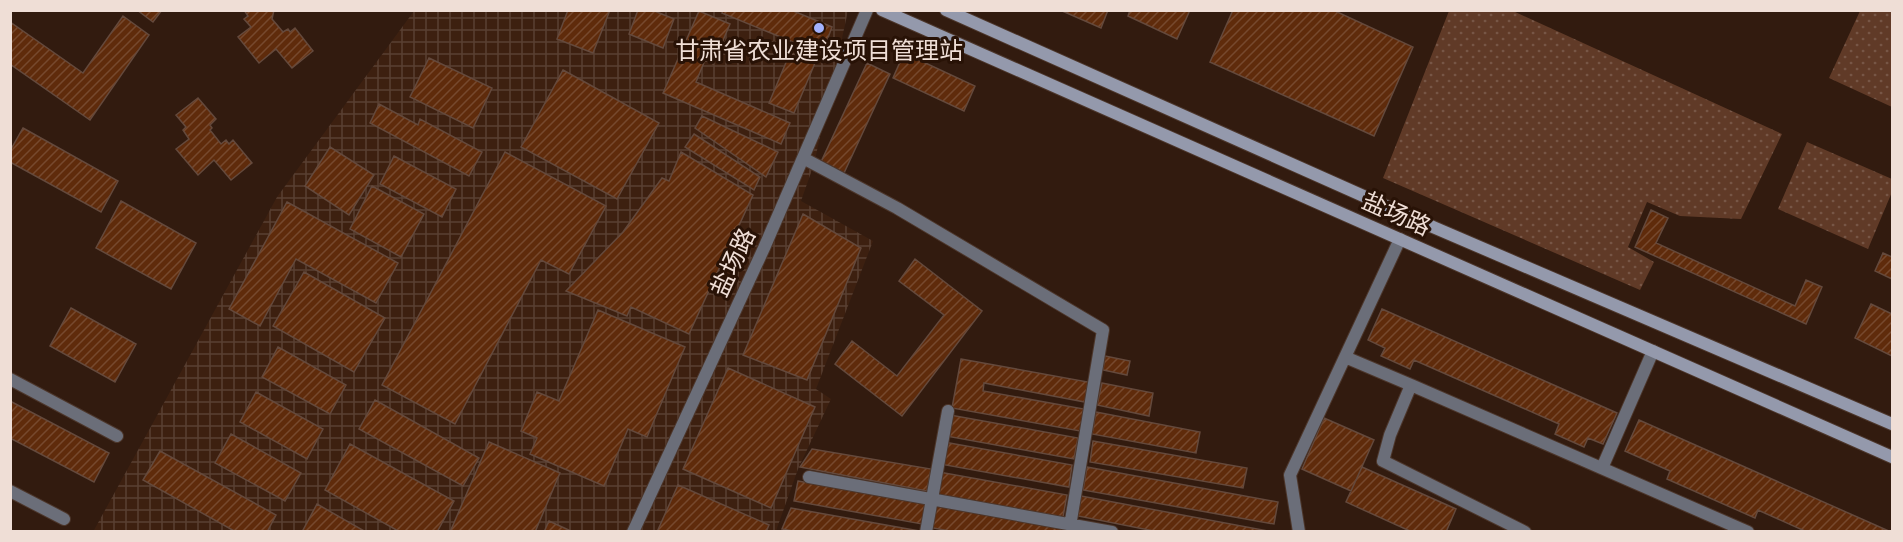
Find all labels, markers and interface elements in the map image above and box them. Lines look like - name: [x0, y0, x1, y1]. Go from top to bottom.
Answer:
- marker: 甘肃省农业建设项目管理站: [812, 21, 826, 35]
- place label: 甘肃省农业建设项目管理站: [675, 38, 963, 64]
- street label: 盐场路: [1358, 188, 1435, 241]
- street label: 盐场路: [706, 224, 760, 301]

